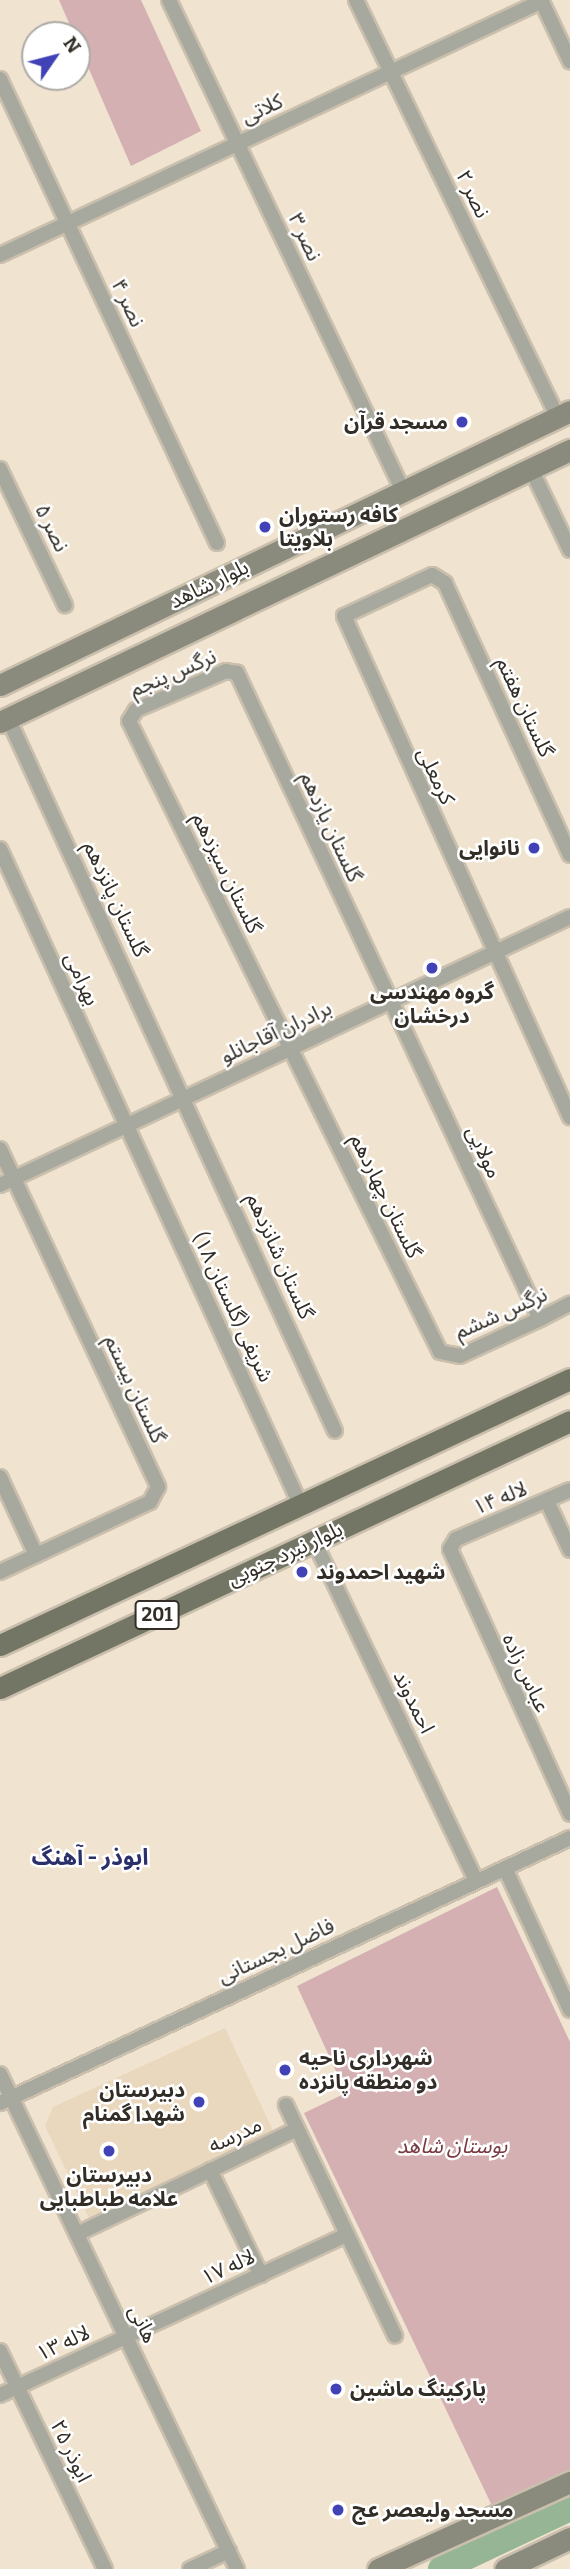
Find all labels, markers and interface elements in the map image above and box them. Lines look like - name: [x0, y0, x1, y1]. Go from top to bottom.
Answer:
- north arrow: [21, 21, 91, 91]
- text: N: [58, 32, 86, 57]
- street label: کلاتی: [237, 89, 287, 129]
- street label: نصر ۲: [451, 166, 495, 222]
- street label: نصر ۳: [283, 209, 327, 265]
- street label: نصر ۴: [106, 275, 150, 331]
- place label: مسجد قرآن: [344, 409, 448, 435]
- marker: مسجد قرآن: [454, 414, 470, 430]
- street label: نصر ۵: [30, 500, 74, 556]
- place label: کافه رستوران بلاویتا: [279, 502, 398, 552]
- marker: کافه رستوران بلاویتا: [257, 519, 273, 535]
- street label: بلوار شاهد: [165, 554, 253, 614]
- street label: نرگس پنجم: [126, 644, 220, 702]
- street label: گلستان هفتم: [491, 653, 559, 761]
- street label: کرمعلی: [412, 744, 460, 808]
- street label: گلستان یازدهم: [295, 768, 367, 886]
- street label: گلستان سیزدهم: [187, 809, 267, 937]
- place label: نانوایی: [459, 835, 520, 861]
- street label: گلستان پانزدهم: [78, 837, 154, 961]
- marker: نانوایی: [526, 840, 542, 856]
- street label: بهرامی: [59, 948, 105, 1010]
- marker: گروه مهندسی درخشان: [424, 960, 440, 976]
- place label: گروه مهندسی درخشان: [370, 979, 494, 1029]
- street label: برادران آقاجانلو: [216, 995, 336, 1069]
- street label: مولایی: [461, 1122, 507, 1182]
- street label: گلستان چهاردهم: [345, 1130, 427, 1262]
- street label: گلستان شانزدهم: [241, 1189, 319, 1323]
- street label: شریفی (گلستان ۱۸): [187, 1228, 279, 1386]
- street label: نرگس ششم: [451, 1281, 551, 1345]
- street label: گلستان بیستم: [99, 1331, 171, 1447]
- street label: لاله ۱۴: [469, 1476, 531, 1520]
- street label: بلوار نبرد جنوبی: [223, 1516, 347, 1592]
- place label: شهید احمدوند: [316, 1559, 445, 1585]
- marker: شهید احمدوند: [294, 1564, 310, 1580]
- road number: 201: [134, 1600, 180, 1630]
- street label: عباس زاده: [497, 1630, 555, 1716]
- street label: احمدوند: [388, 1666, 440, 1738]
- district label: ابوذر - آهنگ: [31, 1843, 149, 1871]
- street label: فاضل بجستانی: [214, 1913, 338, 1989]
- place label: شهرداری ناحیه دو منطقه پانزده: [299, 2045, 437, 2095]
- marker: شهرداری ناحیه دو منطقه پانزده: [277, 2062, 293, 2078]
- place label: دبیرستان شهدا گمنام: [83, 2077, 185, 2127]
- marker: دبیرستان شهدا گمنام: [191, 2094, 207, 2110]
- street label: مدرسه: [204, 2112, 266, 2158]
- park label: بوستان شاهد: [397, 2133, 507, 2159]
- marker: دبیرستان علامه طباطبایی: [101, 2143, 117, 2159]
- place label: دبیرستان علامه طباطبایی: [40, 2162, 178, 2212]
- street label: لاله ۱۷: [197, 2244, 259, 2290]
- street label: هانی: [123, 2301, 163, 2347]
- street label: لاله ۱۳: [32, 2320, 94, 2366]
- place label: پارکینگ ماشین: [350, 2376, 486, 2402]
- marker: پارکینگ ماشین: [328, 2381, 344, 2397]
- street label: ابوذر ۲۵: [45, 2416, 97, 2486]
- place label: مسجد ولیعصر عج: [352, 2497, 514, 2523]
- marker: مسجد ولیعصر عج: [330, 2502, 346, 2518]

